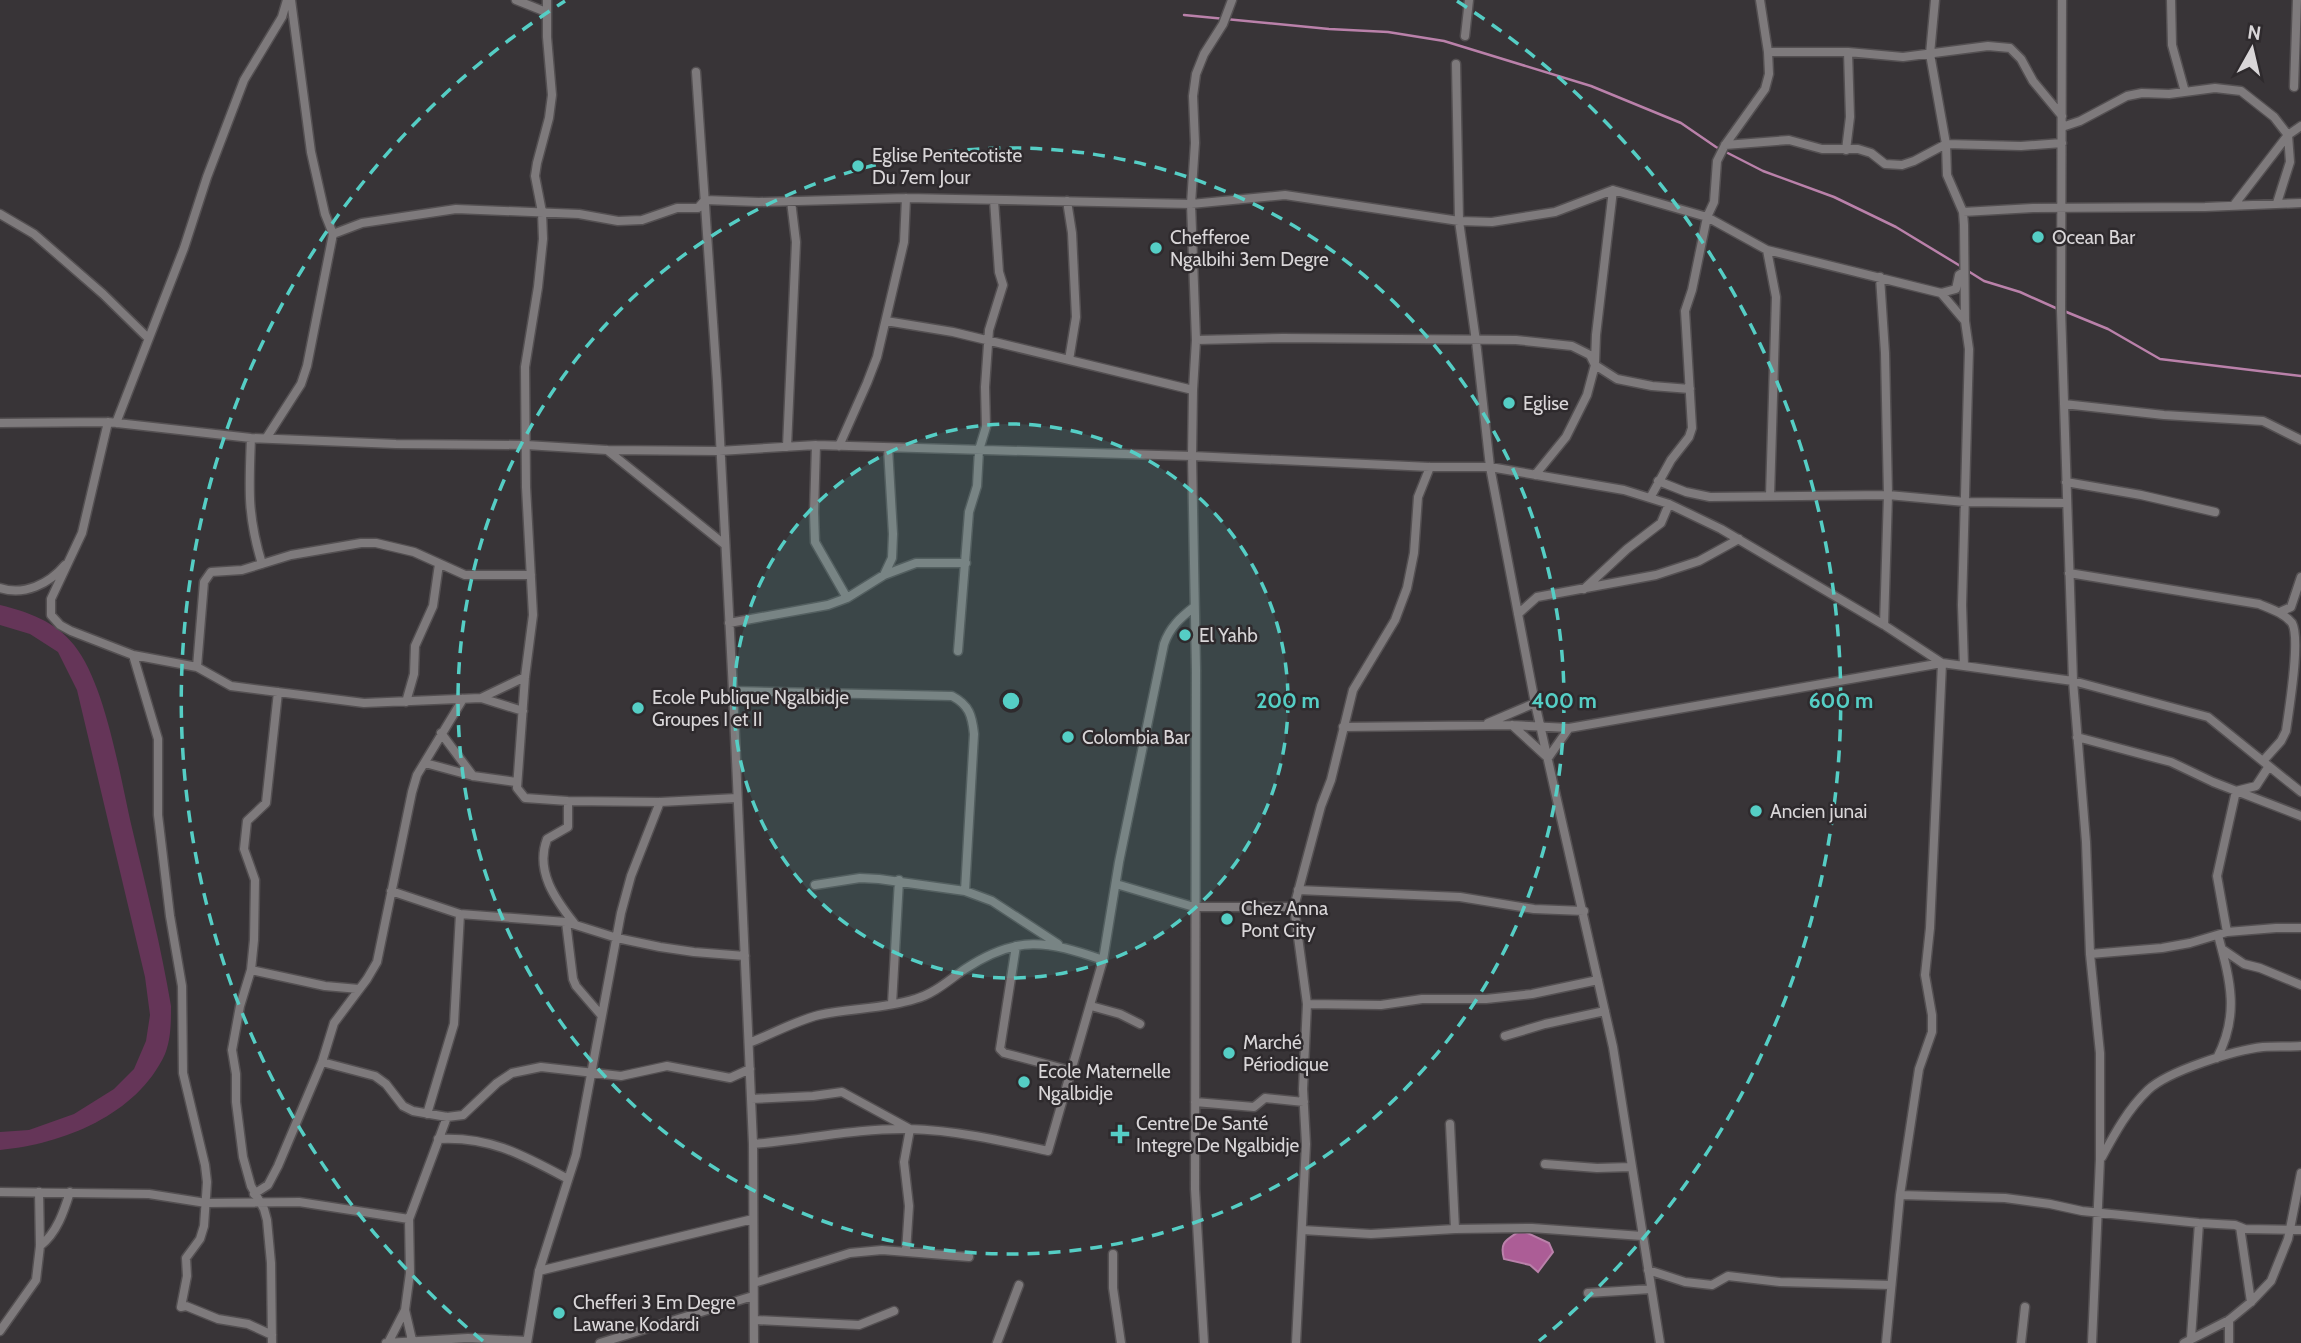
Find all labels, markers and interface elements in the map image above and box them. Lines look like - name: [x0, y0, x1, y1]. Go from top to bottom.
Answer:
- north arrow: [2217, 14, 2287, 84]
- text: N: [2246, 20, 2263, 45]
- place label: Eglise Pentecotiste Du 7em Jour: [872, 144, 1022, 189]
- marker: Eglise Pentecotiste Du 7em Jour: [850, 158, 866, 174]
- place label: Chefferoe Ngalbihi 3em Degre: [1170, 226, 1329, 271]
- place label: Ocean Bar: [2052, 226, 2135, 249]
- marker: Ocean Bar: [2030, 229, 2046, 245]
- marker: Chefferoe Ngalbihi 3em Degre: [1148, 240, 1164, 256]
- place label: Eglise: [1523, 392, 1569, 415]
- marker: Eglise: [1501, 395, 1517, 411]
- place label: El Yahb: [1199, 624, 1258, 647]
- marker: El Yahb: [1177, 627, 1193, 643]
- place label: Ecole Publique Ngalbidje Groupes I et II: [652, 686, 849, 731]
- text: 200 m: [1256, 688, 1320, 713]
- text: 400 m: [1531, 688, 1597, 713]
- text: 600 m: [1809, 688, 1873, 713]
- centre of rings: [999, 689, 1023, 713]
- marker: Ecole Publique Ngalbidje Groupes I et II: [630, 700, 646, 716]
- place label: Colombia Bar: [1082, 726, 1190, 749]
- marker: Colombia Bar: [1060, 729, 1076, 745]
- place label: Ancien junai: [1770, 800, 1867, 823]
- marker: Ancien junai: [1748, 803, 1764, 819]
- place label: Chez Anna Pont City: [1241, 897, 1328, 942]
- marker: Chez Anna Pont City: [1219, 911, 1235, 927]
- place label: Marché Périodique: [1243, 1031, 1329, 1076]
- marker: Marché Périodique: [1221, 1045, 1237, 1061]
- place label: Ecole Maternelle Ngalbidje: [1038, 1060, 1171, 1105]
- marker: Ecole Maternelle Ngalbidje: [1016, 1074, 1032, 1090]
- place label: Centre De Santé Integre De Ngalbidje: [1136, 1112, 1299, 1157]
- marker: Centre De Santé Integre De Ngalbidje: [1110, 1124, 1130, 1144]
- place label: Chefferi 3 Em Degre Lawane Kodardi: [573, 1291, 736, 1336]
- marker: Chefferi 3 Em Degre Lawane Kodardi: [551, 1305, 567, 1321]

